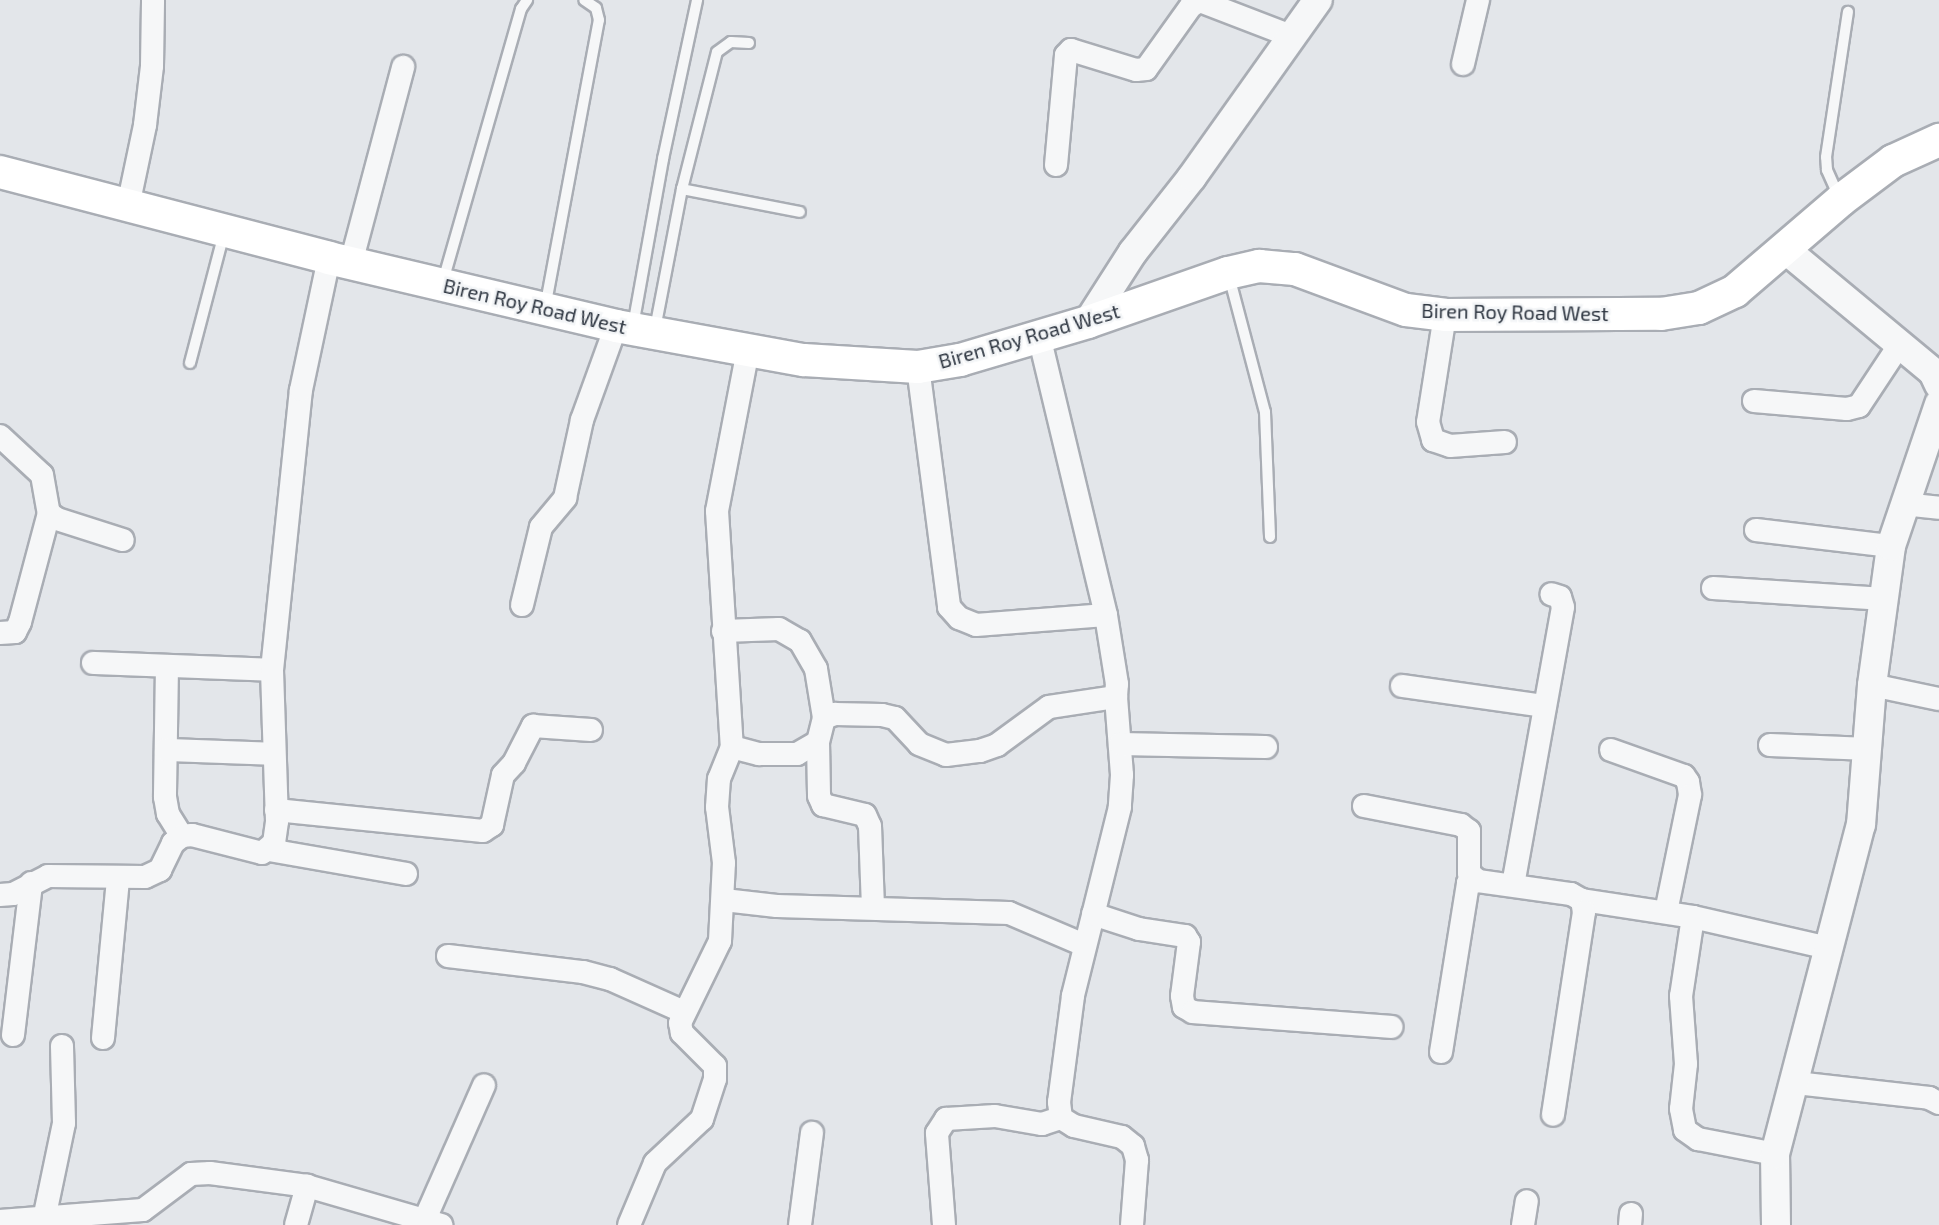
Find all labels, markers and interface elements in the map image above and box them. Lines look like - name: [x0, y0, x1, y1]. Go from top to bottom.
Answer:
- street label: Biren Roy Road West: [441, 273, 629, 339]
- street label: Biren Roy Road West: [1421, 298, 1609, 326]
- street label: Biren Roy Road West: [935, 299, 1123, 373]

